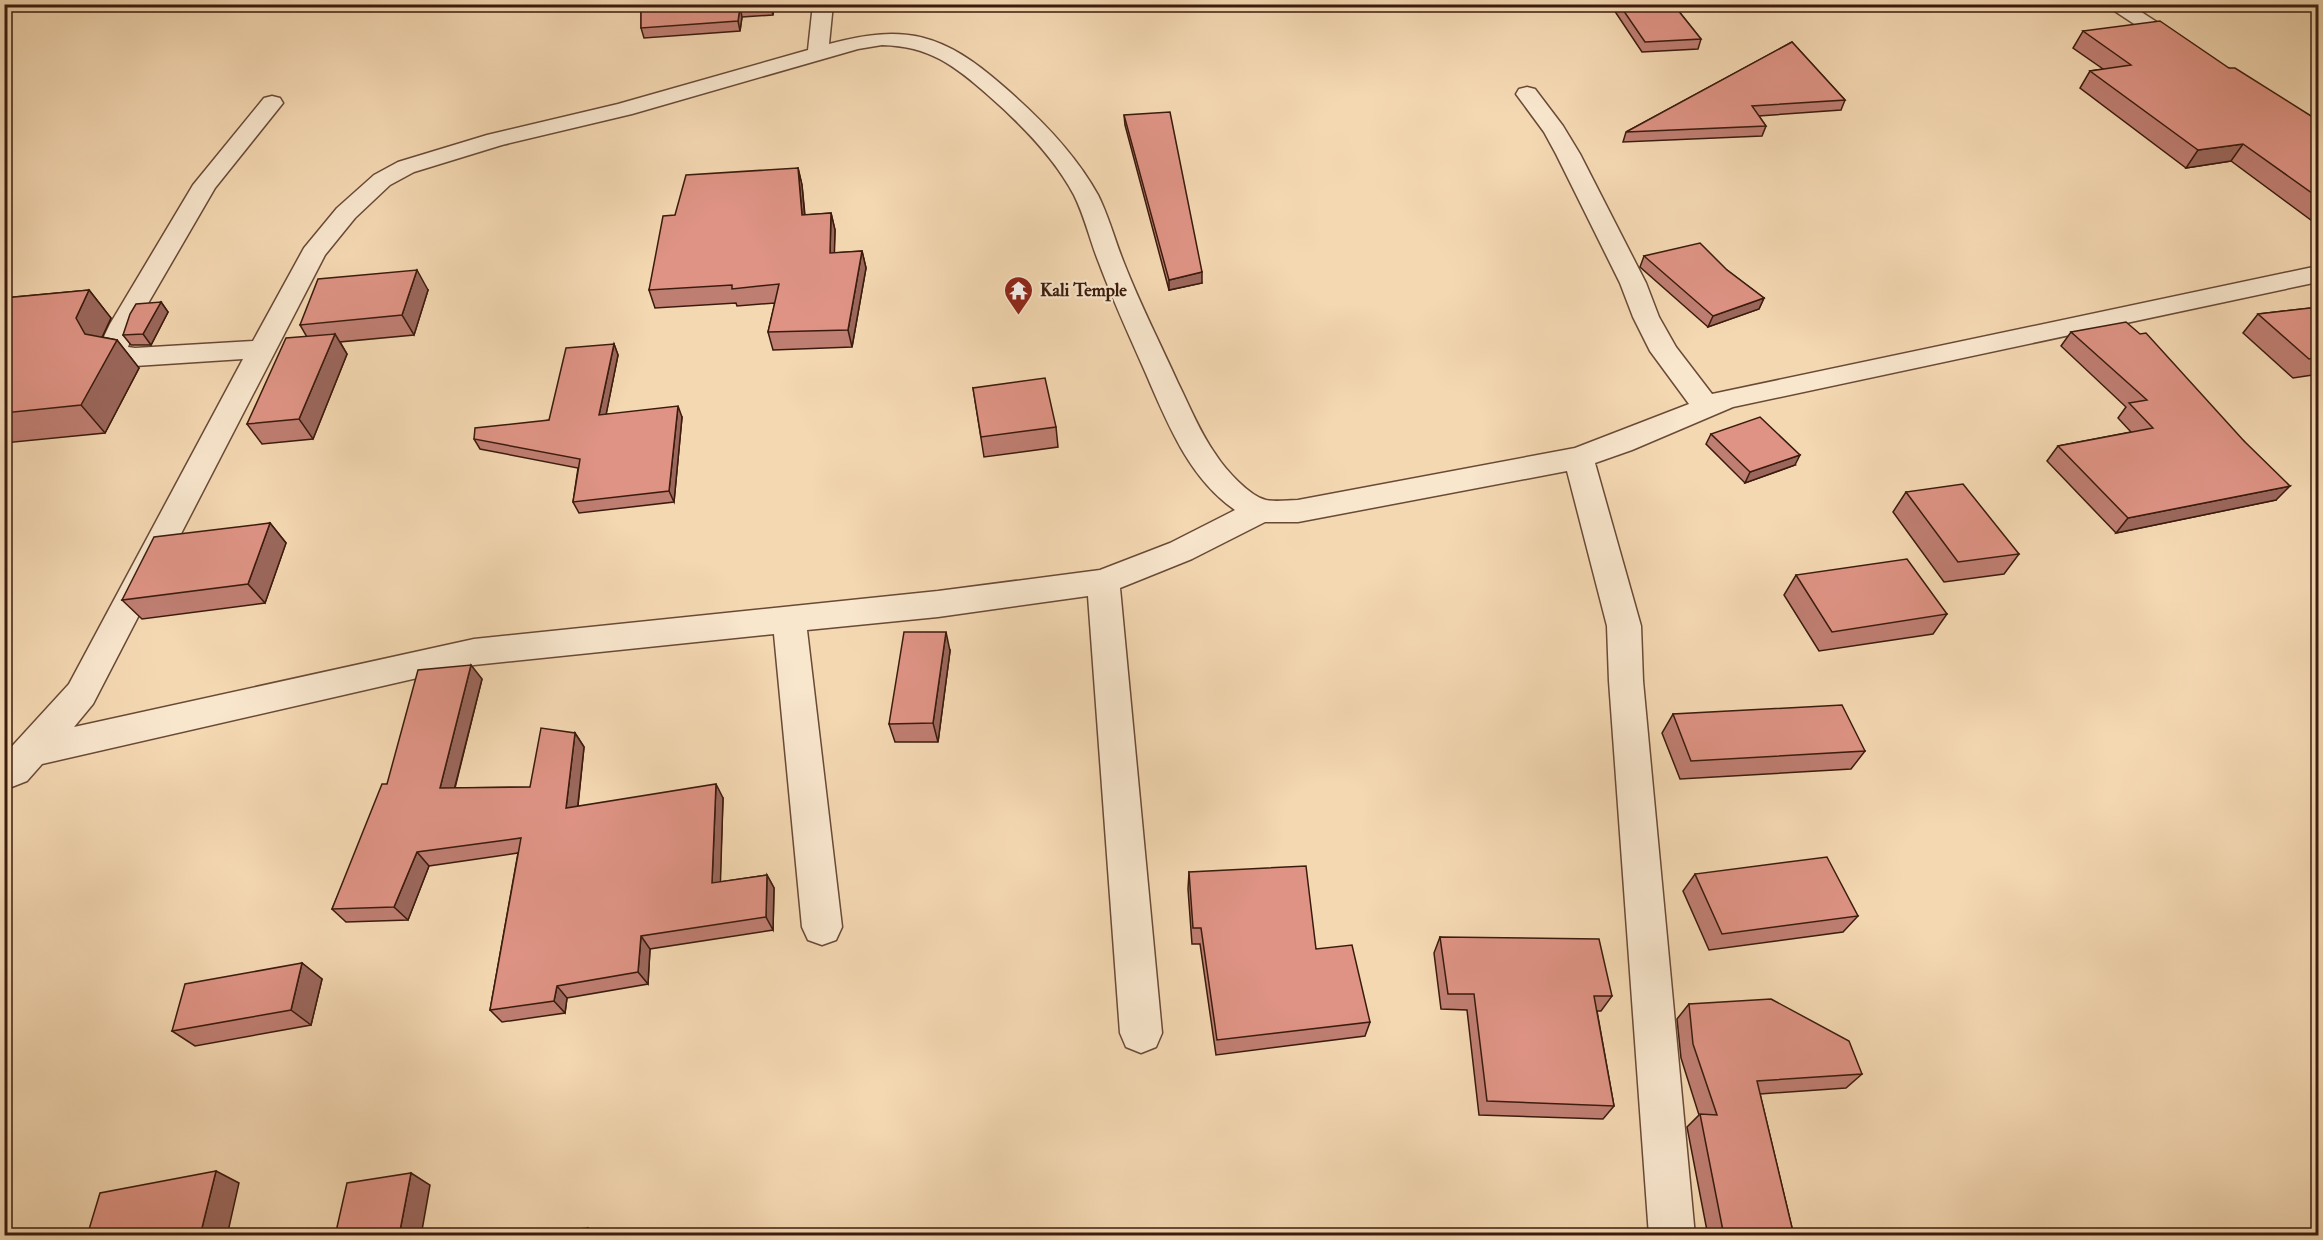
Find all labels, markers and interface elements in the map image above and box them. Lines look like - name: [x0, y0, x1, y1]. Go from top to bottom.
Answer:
- temple icon: Kali Temple: [1003, 274, 1035, 316]
- place label: Kali Temple: [1040, 279, 1127, 302]

